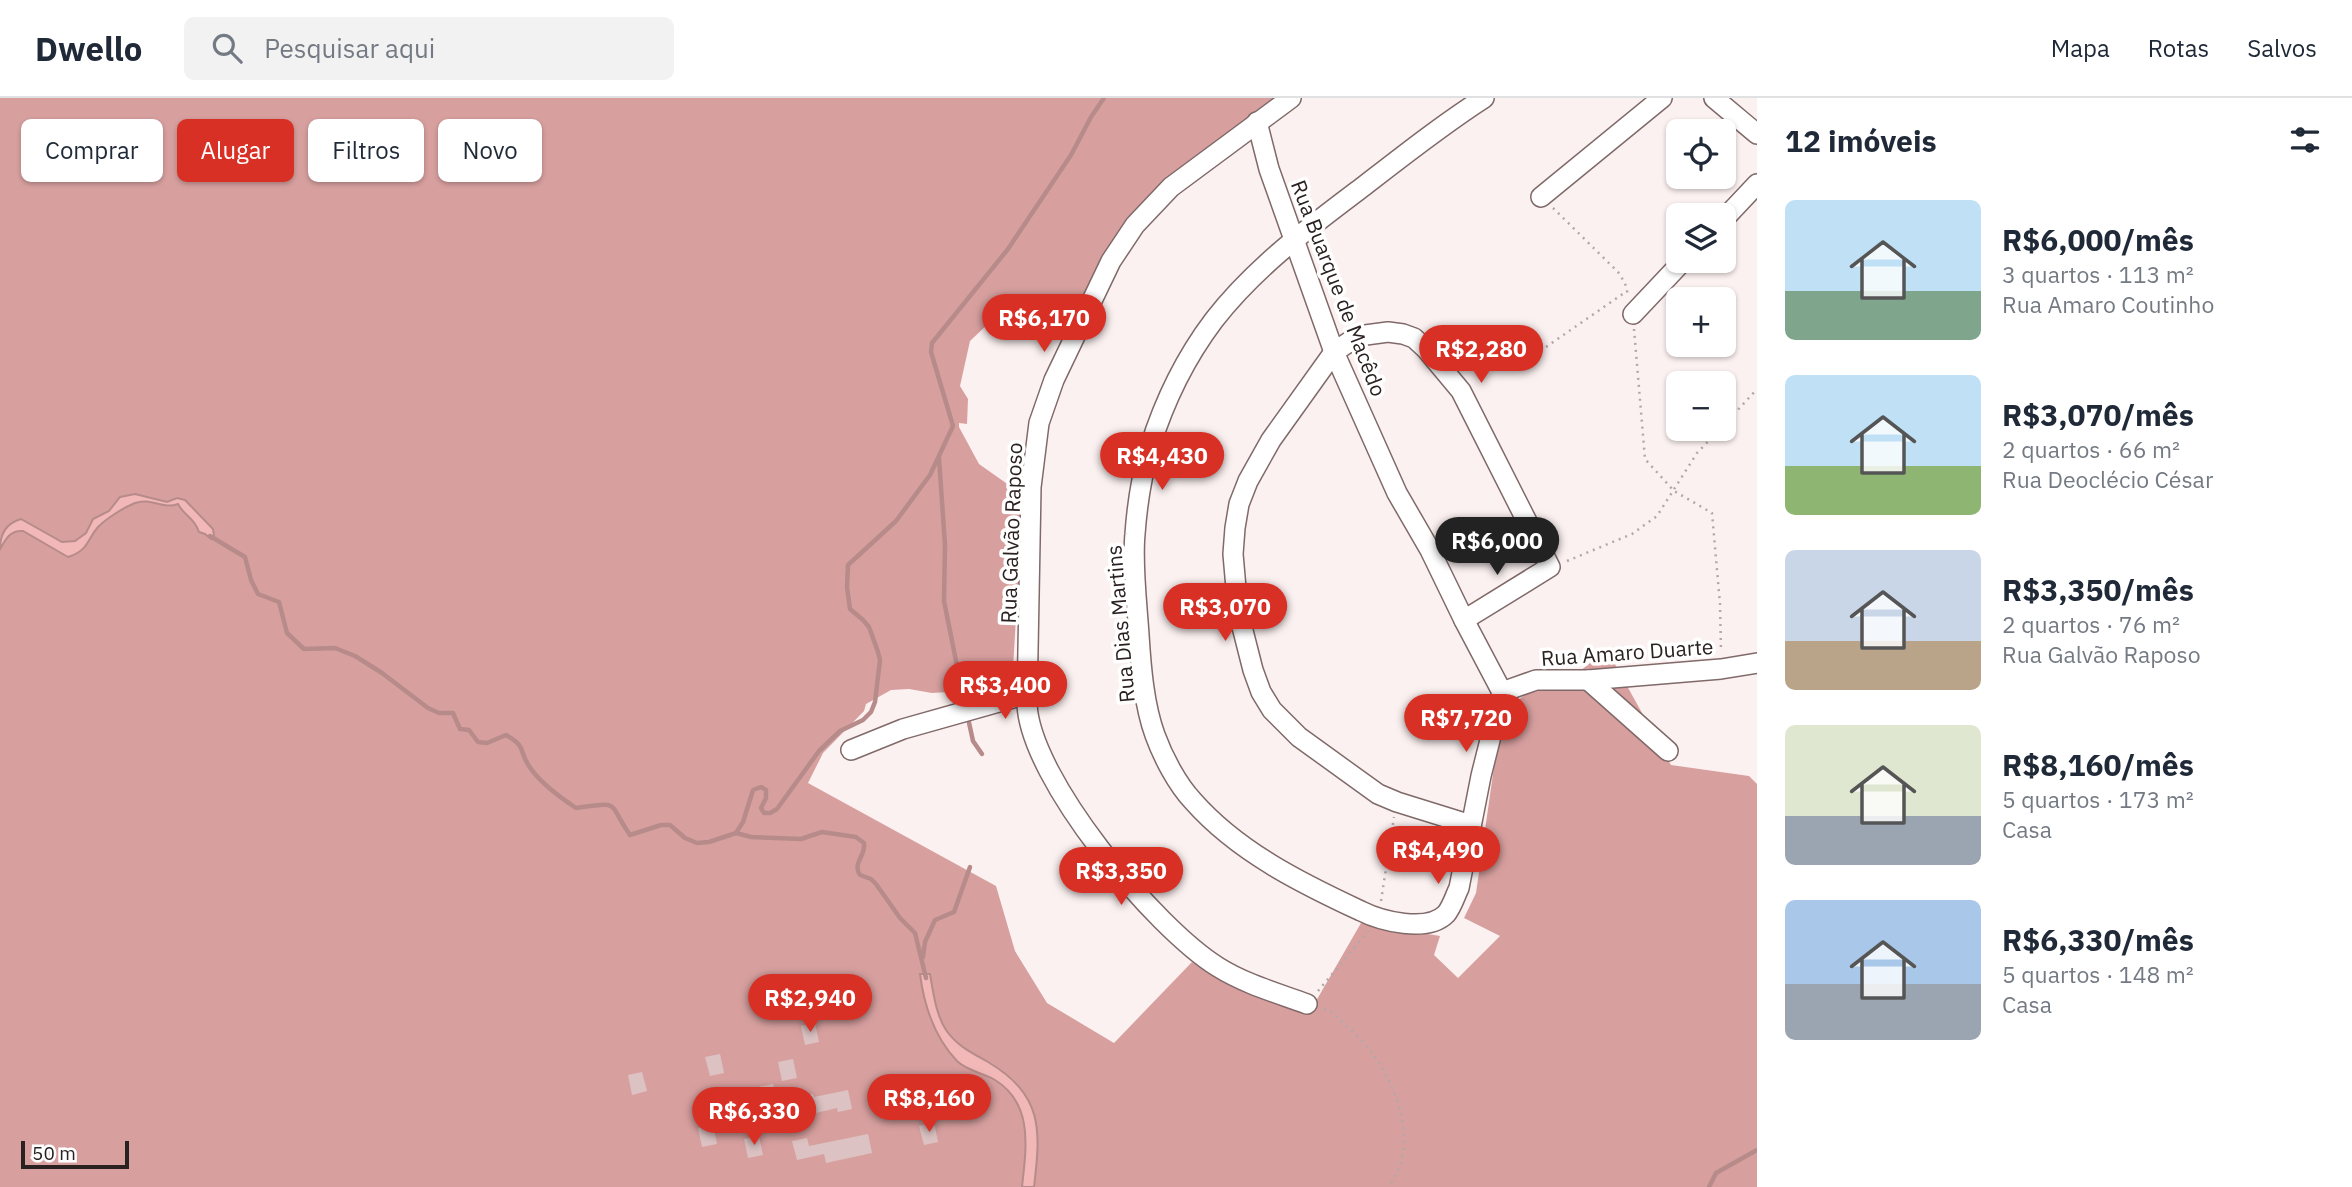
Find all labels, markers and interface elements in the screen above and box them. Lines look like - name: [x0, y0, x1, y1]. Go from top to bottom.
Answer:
- search box: [184, 17, 674, 80]
- text: Dwello: [35, 27, 142, 70]
- icon: search: [208, 29, 246, 67]
- text: Pesquisar aqui: [264, 31, 435, 65]
- text: Mapa: [2051, 32, 2110, 64]
- text: Rotas: [2148, 32, 2209, 64]
- text: Salvos: [2247, 32, 2317, 64]
- chip: Comprar: [21, 119, 163, 182]
- chip: Alugar: [177, 119, 294, 182]
- chip: Filtros: [308, 119, 424, 182]
- chip: Novo: [438, 119, 542, 182]
- map controls: [1666, 119, 1736, 441]
- button: locate: [1666, 119, 1736, 189]
- text: 12 imóveis: [1785, 121, 1937, 160]
- icon: filters: [2286, 121, 2324, 159]
- street label: Rua Buarque de Macêdo: [1285, 176, 1393, 400]
- button: layers: [1666, 203, 1736, 273]
- text: R$6,000/mês: [2002, 220, 2194, 259]
- icon: home: [1841, 228, 1925, 312]
- text: 3 quartos · 113 m²: [2002, 259, 2194, 289]
- button: +: [1666, 287, 1736, 357]
- text: Rua Amaro Coutinho: [2002, 289, 2214, 319]
- pin: R$6,170: [979, 294, 1109, 354]
- text: R$6,170: [998, 302, 1090, 332]
- pin: R$2,280: [1416, 326, 1546, 385]
- text: R$2,280: [1435, 333, 1527, 363]
- button: −: [1666, 371, 1736, 441]
- text: R$3,070/mês: [2002, 395, 2194, 434]
- icon: home: [1841, 403, 1925, 487]
- pin: R$4,430: [1097, 432, 1227, 492]
- text: 2 quartos · 66 m²: [2002, 434, 2180, 464]
- text: R$4,430: [1116, 440, 1208, 470]
- street label: Rua Galvão Raposo: [994, 442, 1028, 624]
- text: Rua Deoclécio César: [2002, 464, 2213, 494]
- pin: R$6,000: [1432, 518, 1562, 577]
- text: R$6,000: [1451, 525, 1543, 555]
- street label: Rua Dias Martins: [1099, 544, 1141, 704]
- text: R$3,350/mês: [2002, 570, 2194, 609]
- icon: home: [1841, 578, 1925, 662]
- pin: R$3,070: [1160, 584, 1290, 643]
- text: R$3,070: [1179, 591, 1271, 621]
- text: 2 quartos · 76 m²: [2002, 609, 2180, 639]
- street label: Rua Amaro Duarte: [1540, 632, 1714, 672]
- text: Rua Galvão Raposo: [2002, 639, 2201, 669]
- pin: R$3,400: [940, 662, 1070, 721]
- text: R$3,400: [959, 669, 1051, 699]
- pin: R$7,720: [1401, 694, 1531, 754]
- text: R$7,720: [1420, 702, 1512, 732]
- text: R$8,160/mês: [2002, 745, 2194, 784]
- icon: home: [1841, 753, 1925, 837]
- text: 5 quartos · 173 m²: [2002, 784, 2194, 814]
- text: Casa: [2002, 814, 2052, 844]
- pin: R$4,490: [1373, 826, 1503, 886]
- text: R$4,490: [1392, 834, 1484, 864]
- pin: R$3,350: [1056, 848, 1186, 907]
- text: R$3,350: [1075, 855, 1167, 885]
- text: R$6,330/mês: [2002, 920, 2194, 959]
- icon: home: [1841, 928, 1925, 1012]
- text: 5 quartos · 148 m²: [2002, 959, 2194, 989]
- pin: R$2,940: [745, 974, 875, 1034]
- text: R$2,940: [764, 982, 856, 1012]
- text: Casa: [2002, 989, 2052, 1019]
- pin: R$8,160: [864, 1074, 994, 1134]
- text: R$8,160: [883, 1082, 975, 1112]
- pin: R$6,330: [689, 1088, 819, 1147]
- text: R$6,330: [708, 1095, 800, 1125]
- scale bar: [21, 1138, 130, 1170]
- text: 50 m: [32, 1141, 76, 1165]

